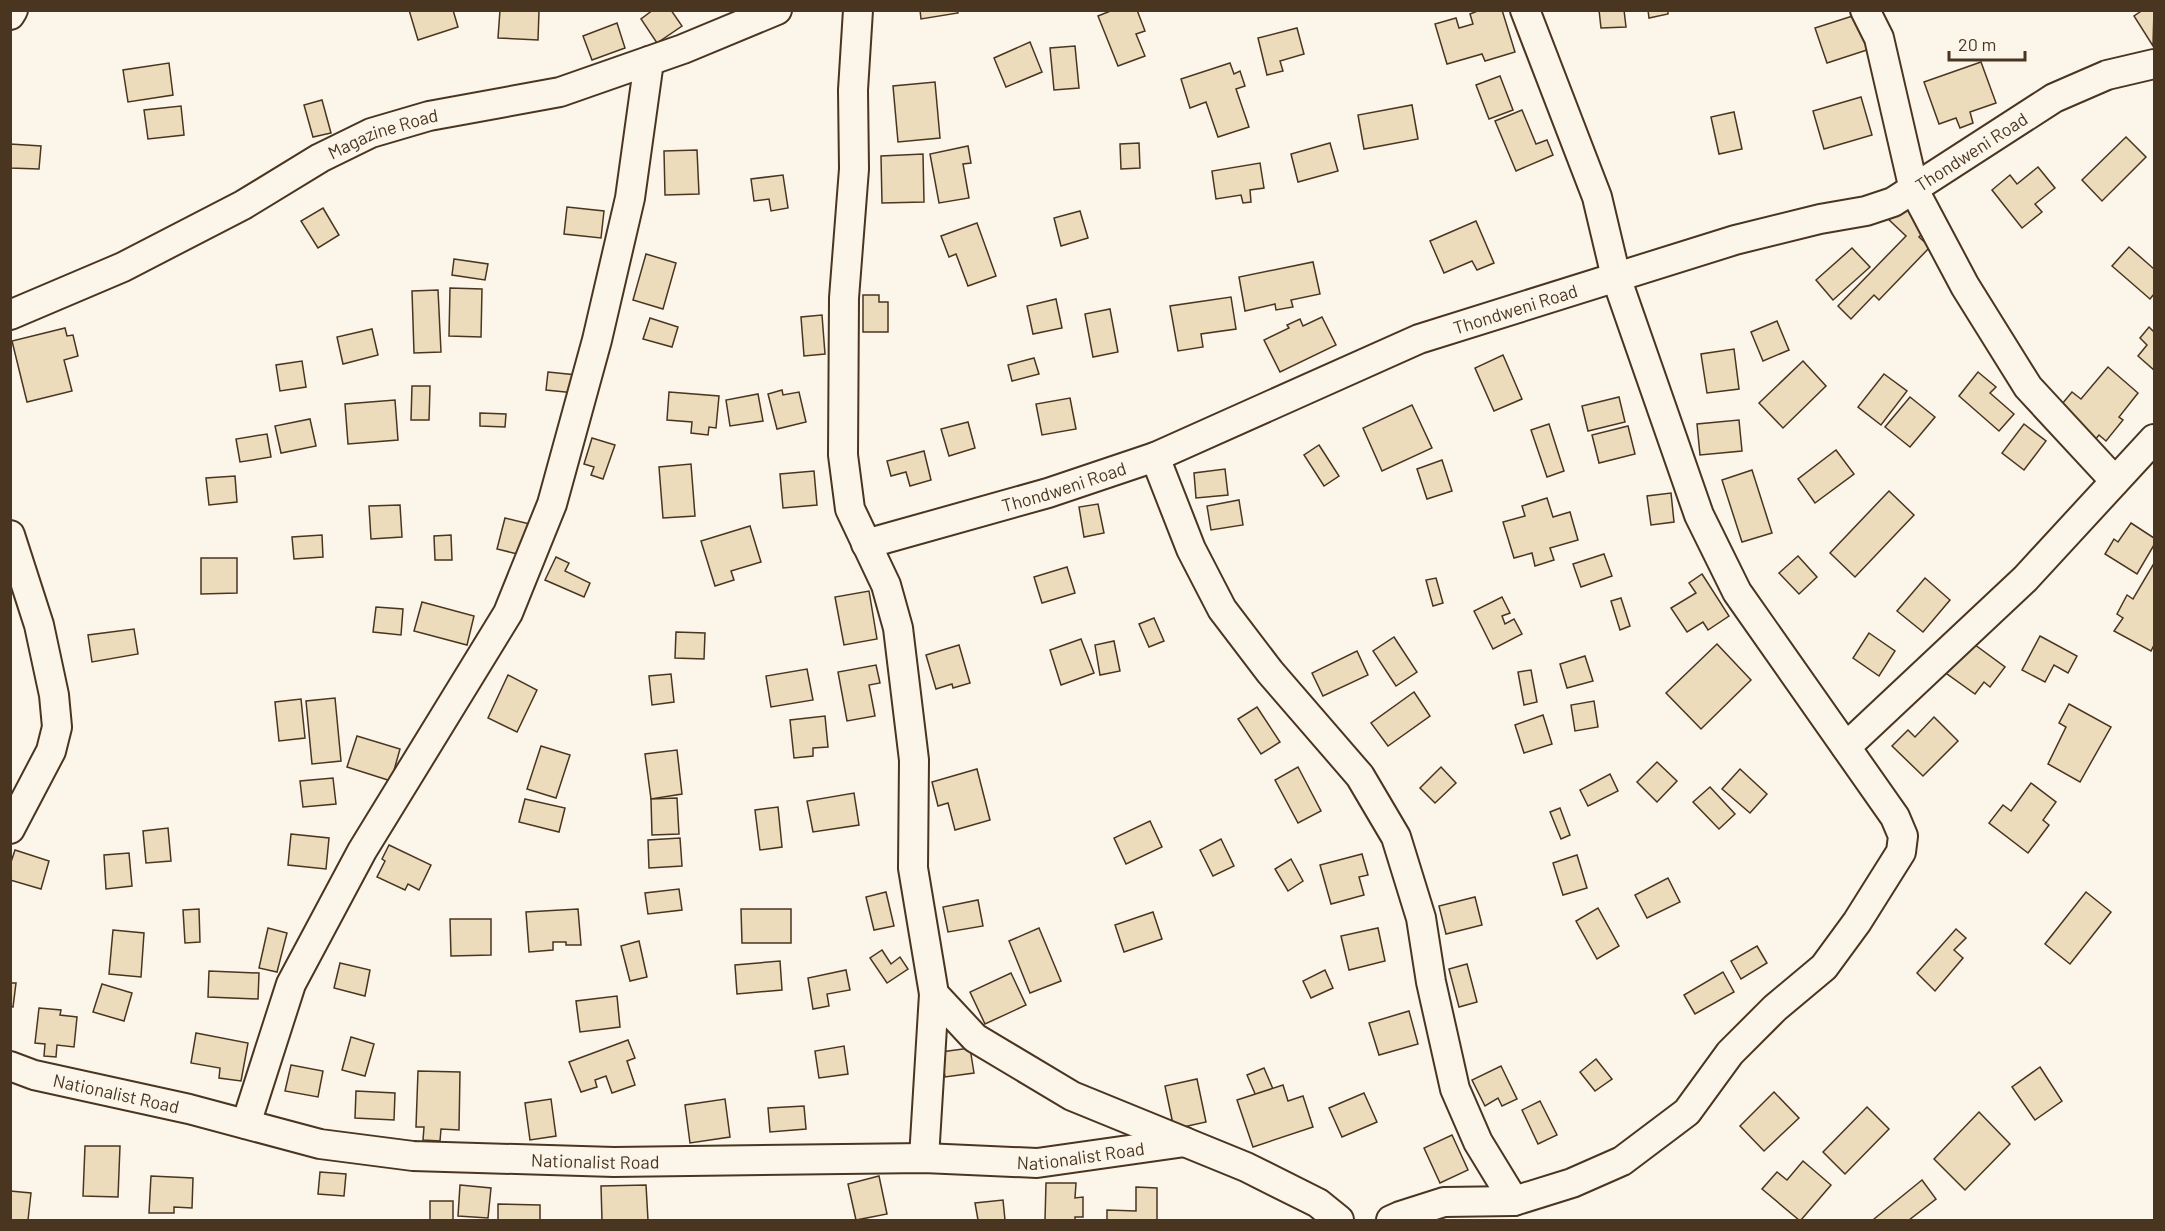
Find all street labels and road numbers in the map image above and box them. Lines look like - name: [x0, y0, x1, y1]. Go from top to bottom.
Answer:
- street label: Magazine Road: [324, 104, 440, 164]
- street label: Thondweni Road: [1911, 107, 2031, 196]
- street label: Thondweni Road: [1450, 279, 1580, 339]
- street label: Thondweni Road: [999, 457, 1129, 516]
- street label: Nationalist Road: [51, 1069, 182, 1118]
- street label: Nationalist Road: [1016, 1137, 1146, 1174]
- street label: Nationalist Road: [531, 1149, 660, 1173]

